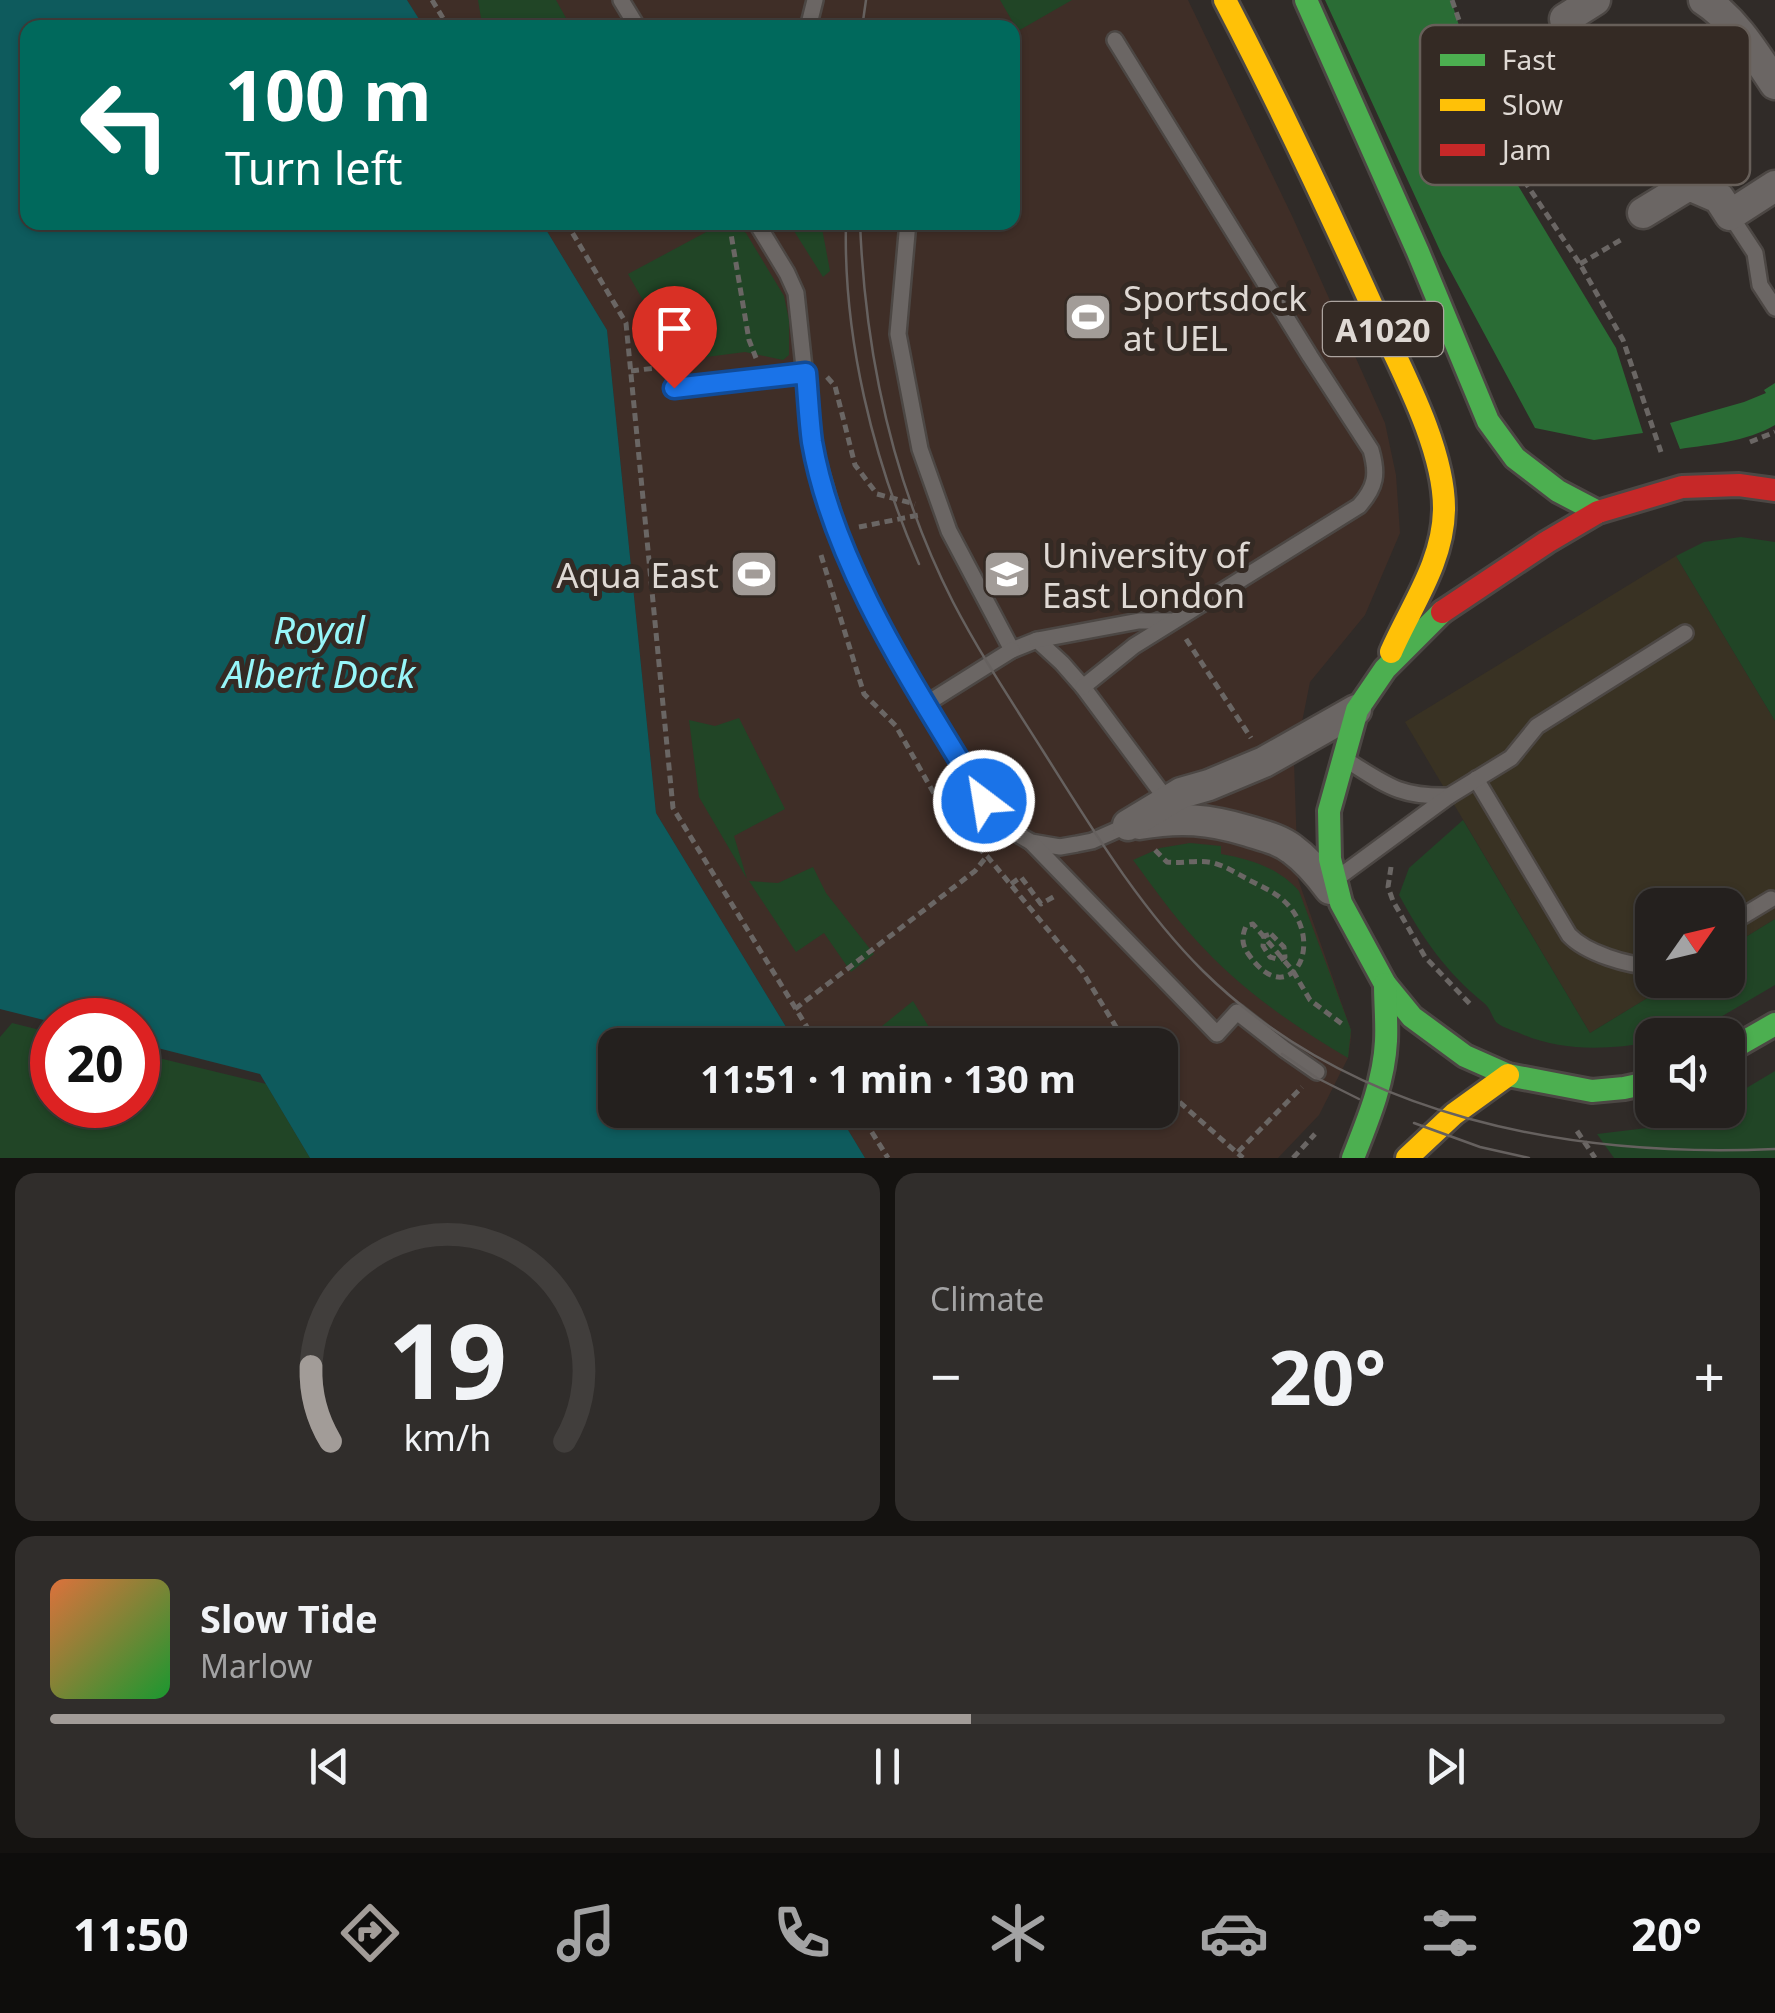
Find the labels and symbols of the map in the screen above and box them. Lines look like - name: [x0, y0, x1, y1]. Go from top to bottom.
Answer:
- legend: [1420, 25, 1750, 185]
- text: Fast: [1502, 40, 1556, 78]
- text: Slow: [1502, 85, 1563, 123]
- text: Jam: [1499, 130, 1552, 168]
- place label: Sportsdock at UEL: [1123, 274, 1307, 361]
- pin: [632, 286, 717, 389]
- sports icon: Sportsdock at UEL: [1062, 291, 1114, 343]
- road number: A1020: [1323, 302, 1443, 356]
- place label: University of East London: [1042, 531, 1251, 618]
- sports icon: Aqua East: [728, 548, 780, 600]
- school or university icon: University of East London: [981, 548, 1033, 600]
- place label: Aqua East: [556, 551, 719, 598]
- water label: Royal Albert Dock: [220, 603, 416, 699]
- position arrow: [932, 749, 1036, 853]
- north arrow: [1635, 888, 1745, 998]
- speed limit sign: 20: [30, 998, 160, 1128]

